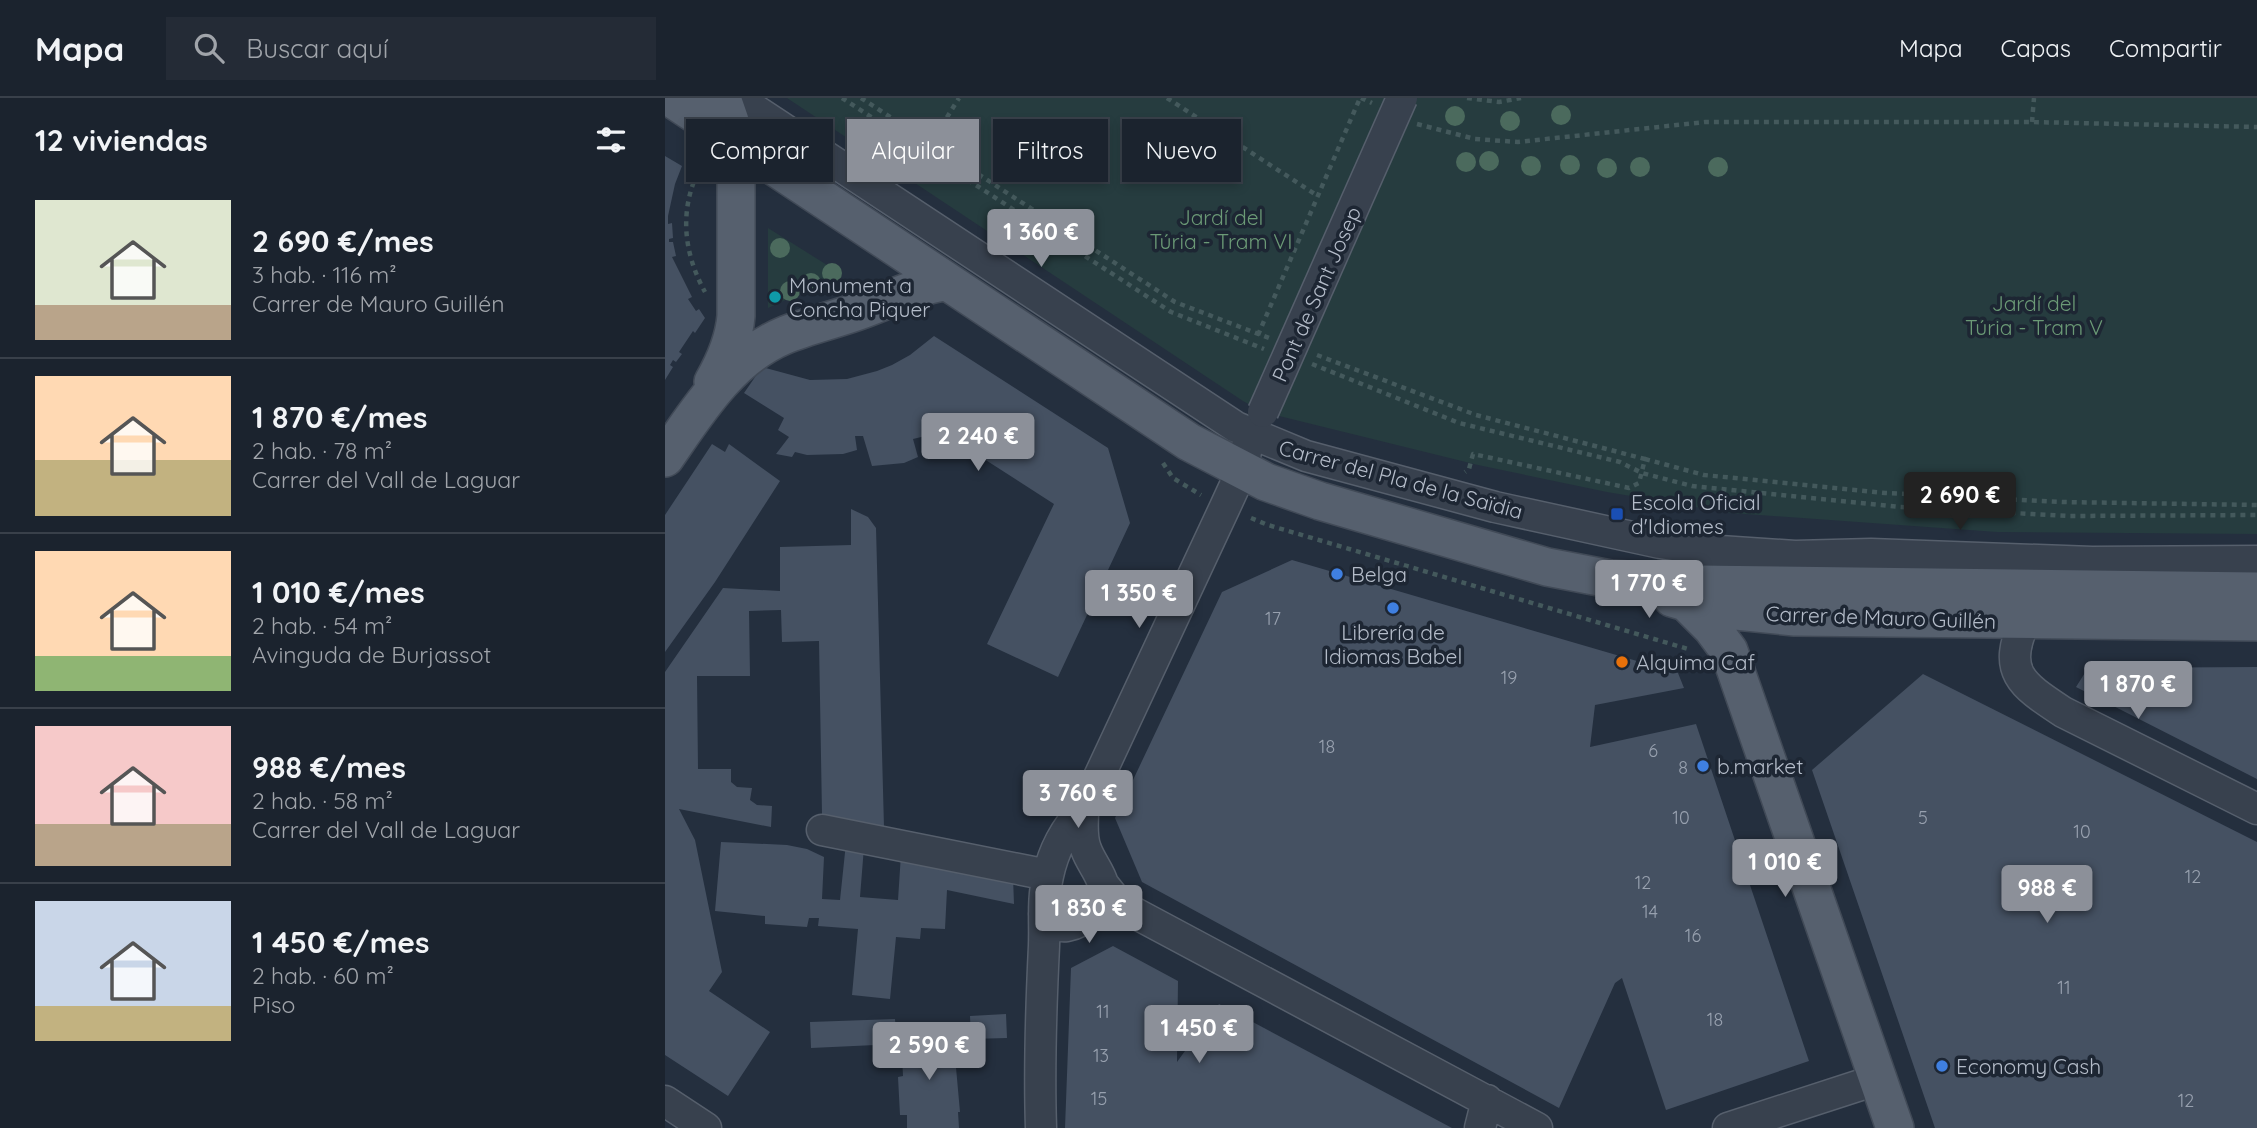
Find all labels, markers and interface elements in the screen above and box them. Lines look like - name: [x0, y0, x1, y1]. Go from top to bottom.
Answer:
- search box: [166, 17, 656, 80]
- text: Mapa: [35, 28, 124, 69]
- icon: search: [190, 29, 228, 67]
- text: Buscar aquí: [246, 32, 388, 65]
- text: Mapa: [1899, 33, 1963, 63]
- text: Capas: [2001, 33, 2071, 63]
- text: Compartir: [2109, 33, 2222, 63]
- chip: Comprar: [686, 119, 833, 182]
- chip: Alquilar: [847, 119, 979, 182]
- chip: Filtros: [993, 119, 1108, 182]
- chip: Nuevo: [1122, 119, 1241, 182]
- text: 12 viviendas: [35, 121, 208, 159]
- icon: filters: [592, 121, 630, 159]
- street label: Pont de Sant Josep: [1266, 202, 1366, 386]
- park label: Jardí del Túria - Tram VI: [1149, 204, 1293, 254]
- pin: 1 360 €: [976, 209, 1106, 269]
- text: 1 360 €: [1003, 217, 1079, 246]
- text: 2 690 €/mes: [252, 222, 434, 260]
- icon: home: [91, 228, 175, 312]
- text: 3 hab. · 116 m²: [252, 260, 396, 289]
- place label: Monument a Concha Piquer: [789, 272, 930, 322]
- text: Carrer de Mauro Guillén: [252, 289, 504, 318]
- marker: Monument a Concha Piquer: [767, 289, 783, 305]
- park label: Jardí del Túria - Tram V: [1965, 290, 2103, 340]
- text: 1 870 €/mes: [252, 398, 427, 436]
- icon: home: [91, 404, 175, 488]
- pin: 2 240 €: [913, 414, 1043, 473]
- text: 2 240 €: [937, 421, 1019, 450]
- street label: Carrer del Pla de la Saïdia: [1276, 434, 1526, 524]
- text: 2 hab. · 78 m²: [252, 436, 392, 465]
- text: Carrer del Vall de Laguar: [252, 465, 520, 494]
- pin: 2 690 €: [1895, 472, 2025, 532]
- text: 2 690 €: [1920, 480, 2000, 509]
- place label: Escola Oficial d'Idiomes: [1631, 489, 1761, 539]
- marker: Escola Oficial d'Idiomes: [1609, 506, 1625, 522]
- pin: 1 770 €: [1584, 560, 1714, 620]
- place label: Belga: [1351, 561, 1407, 587]
- marker: Belga: [1329, 566, 1345, 582]
- text: 1 770 €: [1611, 568, 1687, 597]
- pin: 1 350 €: [1074, 570, 1204, 630]
- text: 1 010 €/mes: [252, 573, 425, 611]
- text: 1 350 €: [1101, 578, 1177, 607]
- icon: home: [91, 579, 175, 663]
- marker: Librería de Idiomas Babel: [1385, 600, 1401, 616]
- street label: Carrer de Mauro Guillén: [1765, 600, 1997, 634]
- house number: 17: [1265, 607, 1281, 630]
- text: 2 hab. · 54 m²: [252, 611, 392, 640]
- place label: Librería de Idiomas Babel: [1324, 619, 1462, 669]
- text: Avinguda de Burjassot: [252, 640, 491, 669]
- place label: Alquima Caf: [1636, 649, 1755, 675]
- marker: Alquima Caf: [1614, 654, 1630, 670]
- pin: 1 870 €: [2073, 662, 2203, 721]
- house number: 19: [1501, 666, 1517, 689]
- text: 1 870 €: [2100, 669, 2176, 698]
- house number: 18: [1319, 735, 1335, 758]
- house number: 6: [1648, 739, 1658, 762]
- text: 988 €/mes: [252, 748, 406, 786]
- place label: b.market: [1717, 753, 1803, 779]
- icon: home: [91, 754, 175, 838]
- house number: 8: [1678, 756, 1688, 779]
- marker: b.market: [1695, 758, 1711, 774]
- pin: 3 760 €: [1013, 770, 1143, 830]
- text: 3 760 €: [1039, 778, 1117, 807]
- text: 2 hab. · 58 m²: [252, 786, 393, 815]
- house number: 10: [1672, 806, 1690, 829]
- house number: 5: [1918, 806, 1928, 829]
- text: Carrer del Vall de Laguar: [252, 815, 520, 844]
- house number: 10: [2073, 820, 2091, 843]
- pin: 1 010 €: [1720, 840, 1850, 899]
- text: 1 010 €: [1748, 847, 1822, 876]
- house number: 12: [2185, 865, 2201, 888]
- pin: 988 €: [1998, 866, 2096, 925]
- house number: 12: [1635, 871, 1651, 894]
- text: 988 €: [2017, 873, 2077, 902]
- pin: 1 830 €: [1024, 886, 1154, 945]
- text: 1 830 €: [1051, 893, 1127, 922]
- house number: 14: [1642, 900, 1658, 923]
- text: 1 450 €/mes: [252, 923, 429, 961]
- house number: 16: [1685, 924, 1701, 947]
- icon: home: [91, 929, 175, 1013]
- text: 2 hab. · 60 m²: [252, 961, 394, 990]
- house number: 11: [2057, 976, 2071, 999]
- text: Piso: [252, 990, 295, 1019]
- house number: 11: [1096, 1000, 1110, 1023]
- pin: 1 450 €: [1134, 1006, 1264, 1065]
- house number: 18: [1707, 1008, 1723, 1031]
- text: 1 450 €: [1160, 1013, 1238, 1042]
- pin: 2 590 €: [864, 1023, 994, 1082]
- text: 2 590 €: [889, 1030, 969, 1059]
- house number: 13: [1093, 1044, 1109, 1067]
- place label: Economy Cash: [1956, 1053, 2101, 1079]
- marker: Economy Cash: [1934, 1058, 1950, 1074]
- house number: 15: [1091, 1087, 1107, 1110]
- house number: 12: [2178, 1089, 2194, 1112]

